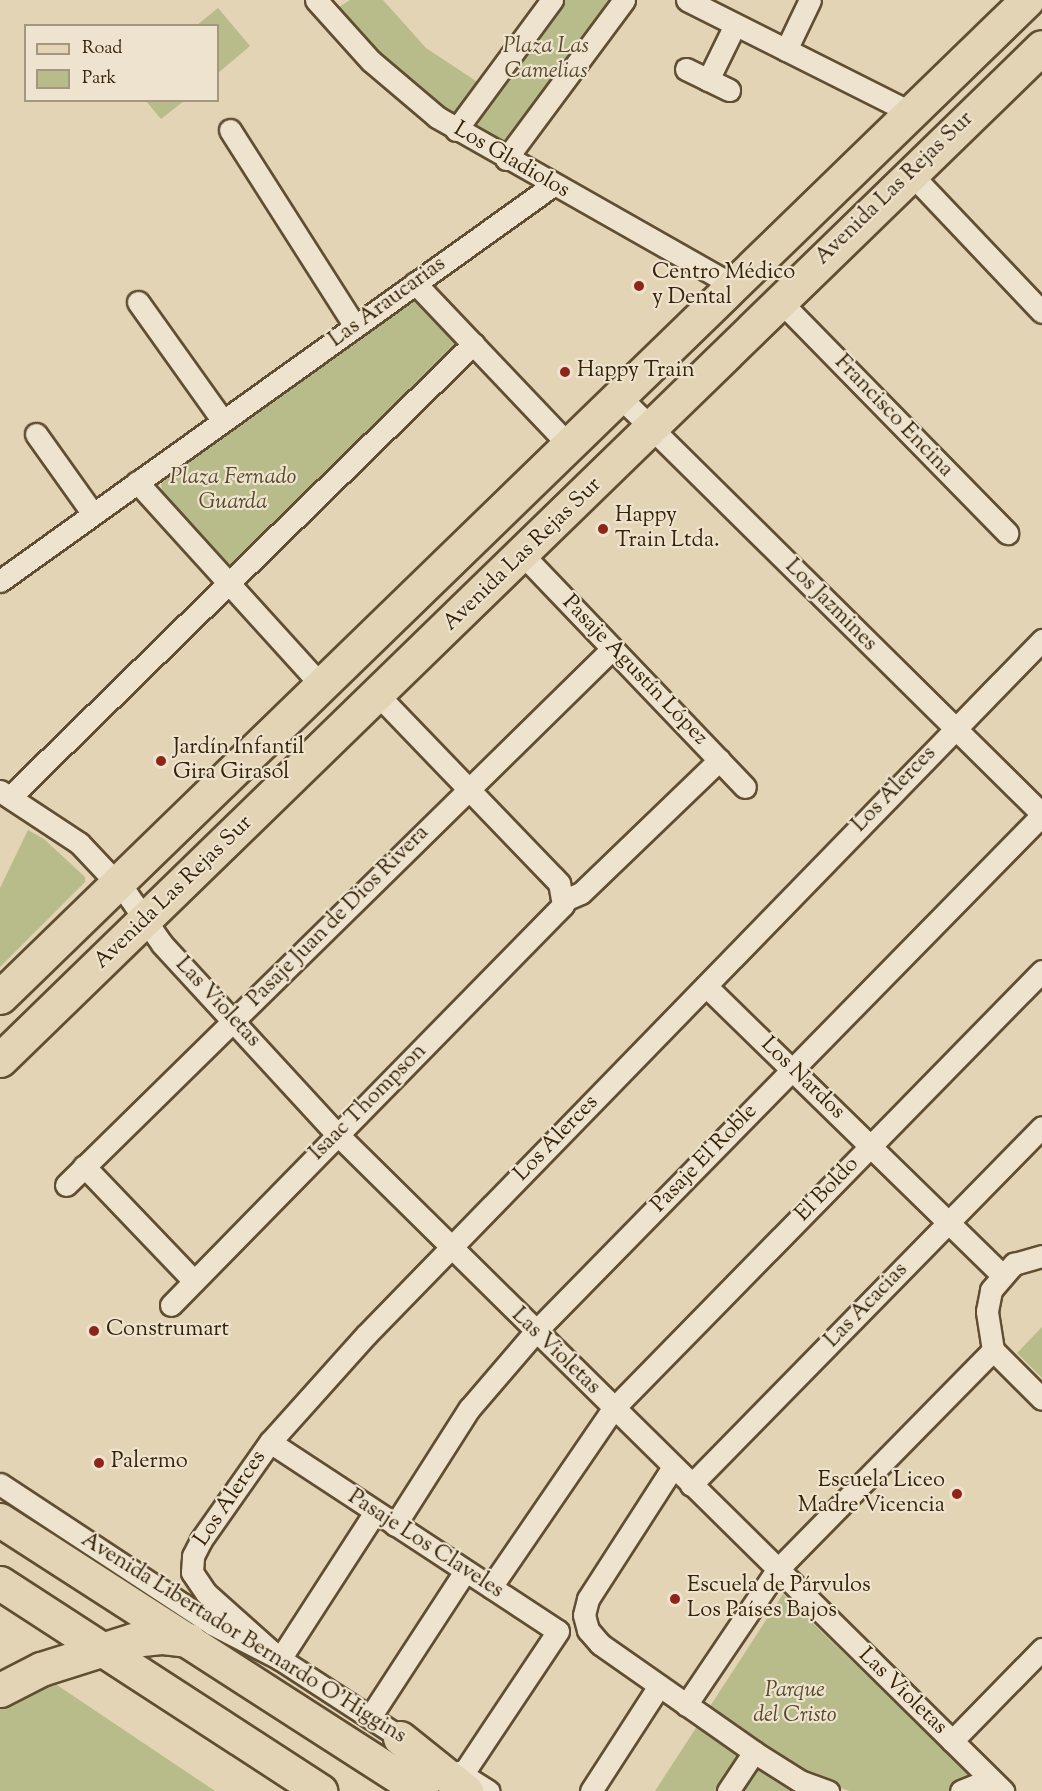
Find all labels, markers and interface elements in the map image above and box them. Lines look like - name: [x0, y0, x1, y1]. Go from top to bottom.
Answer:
- legend: [24, 24, 219, 102]
- park label: Plaza Las Camelias: [503, 34, 589, 86]
- text: Road: [82, 36, 122, 62]
- text: Park: [82, 66, 116, 92]
- street label: Avenida Las Rejas Sur: [810, 107, 980, 271]
- street label: Los Gladiolos: [448, 117, 574, 205]
- street label: Las Araucarias: [324, 252, 452, 354]
- place label: Centro Médico y Dental: [652, 260, 795, 312]
- marker: Centro Médico y Dental: [630, 277, 648, 295]
- street label: Francisco Encina: [828, 350, 958, 484]
- place label: Happy Train: [577, 359, 695, 385]
- marker: Happy Train: [558, 365, 572, 379]
- park label: Plaza Fernado Guarda: [170, 465, 296, 516]
- street label: Avenida Las Rejas Sur: [438, 473, 608, 637]
- place label: Happy Train Ltda.: [615, 503, 720, 554]
- marker: Happy Train Ltda.: [596, 522, 610, 536]
- street label: Los Jazmines: [778, 554, 882, 658]
- street label: Pasaje Agustín López: [556, 590, 712, 752]
- place label: Jardín Infantil Gira Girasol: [173, 735, 304, 786]
- street label: Los Alerces: [847, 741, 943, 839]
- marker: Jardín Infantil Gira Girasol: [154, 754, 168, 768]
- street label: Avenida Las Rejas Sur: [89, 811, 259, 975]
- street label: Pasaje Juan de Dios Rivera: [243, 821, 435, 1013]
- street label: Las Violetas: [169, 952, 265, 1054]
- street label: Los Nardos: [754, 1032, 850, 1126]
- street label: Isaac Thompson: [305, 1039, 433, 1167]
- street label: Los Alerces: [509, 1090, 605, 1188]
- street label: Pasaje El Roble: [647, 1099, 763, 1219]
- street label: El Boldo: [791, 1152, 865, 1228]
- street label: Las Acacias: [820, 1258, 914, 1354]
- street label: Las Violetas: [505, 1303, 605, 1401]
- place label: Construmart: [106, 1318, 229, 1344]
- marker: Construmart: [87, 1324, 101, 1338]
- street label: Los Alerces: [189, 1446, 273, 1552]
- place label: Palermo: [111, 1450, 188, 1476]
- marker: Palermo: [92, 1456, 106, 1470]
- place label: Escuela Liceo Madre Vicencia: [798, 1468, 945, 1520]
- street label: Pasaje Los Claveles: [342, 1485, 508, 1605]
- marker: Escuela Liceo Madre Vicencia: [950, 1487, 964, 1501]
- street label: Avenida Libertador Bernardo O'Higgins: [76, 1528, 410, 1750]
- place label: Escuela de Párvulos Los Países Bajos: [687, 1573, 871, 1624]
- marker: Escuela de Párvulos Los Países Bajos: [668, 1592, 682, 1606]
- street label: Las Violetas: [852, 1643, 952, 1741]
- park label: Parque del Cristo: [753, 1678, 837, 1730]

